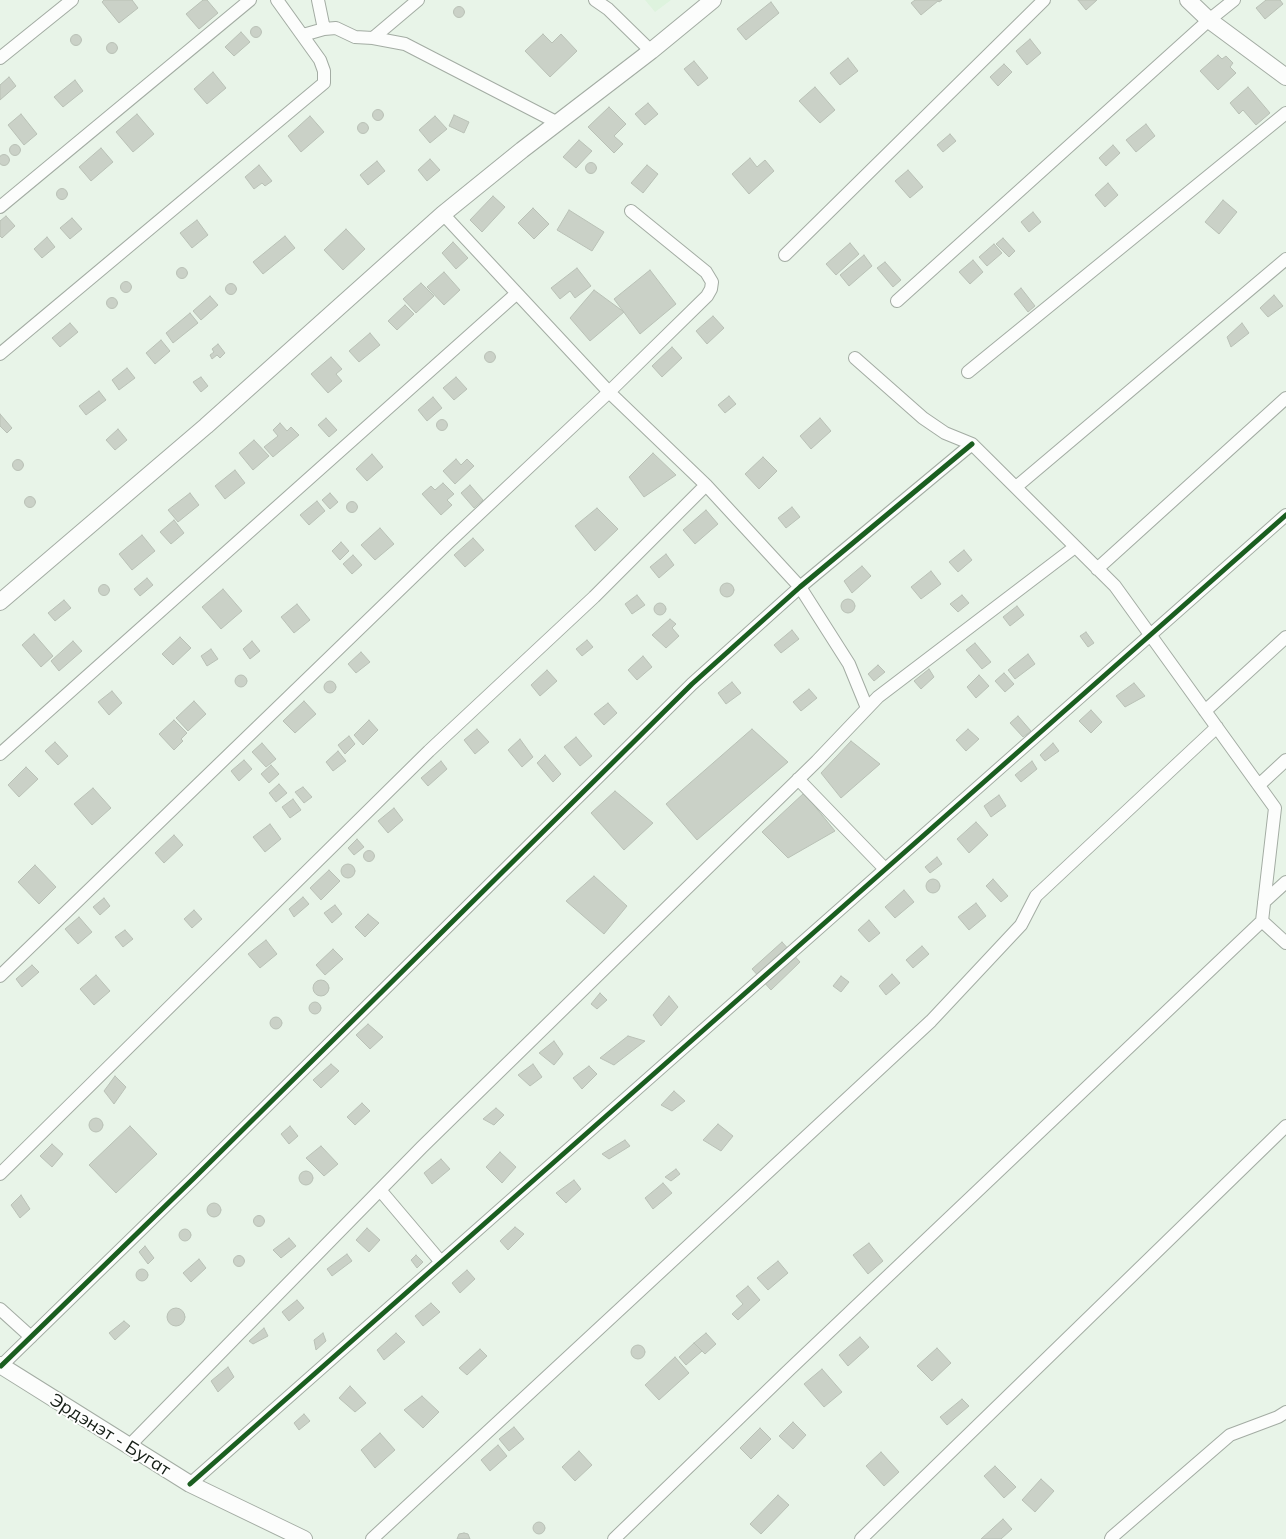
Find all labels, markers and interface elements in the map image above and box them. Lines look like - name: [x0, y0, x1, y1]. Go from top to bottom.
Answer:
- street label: Эрдэнэт - Бугат: [46, 1389, 174, 1481]

